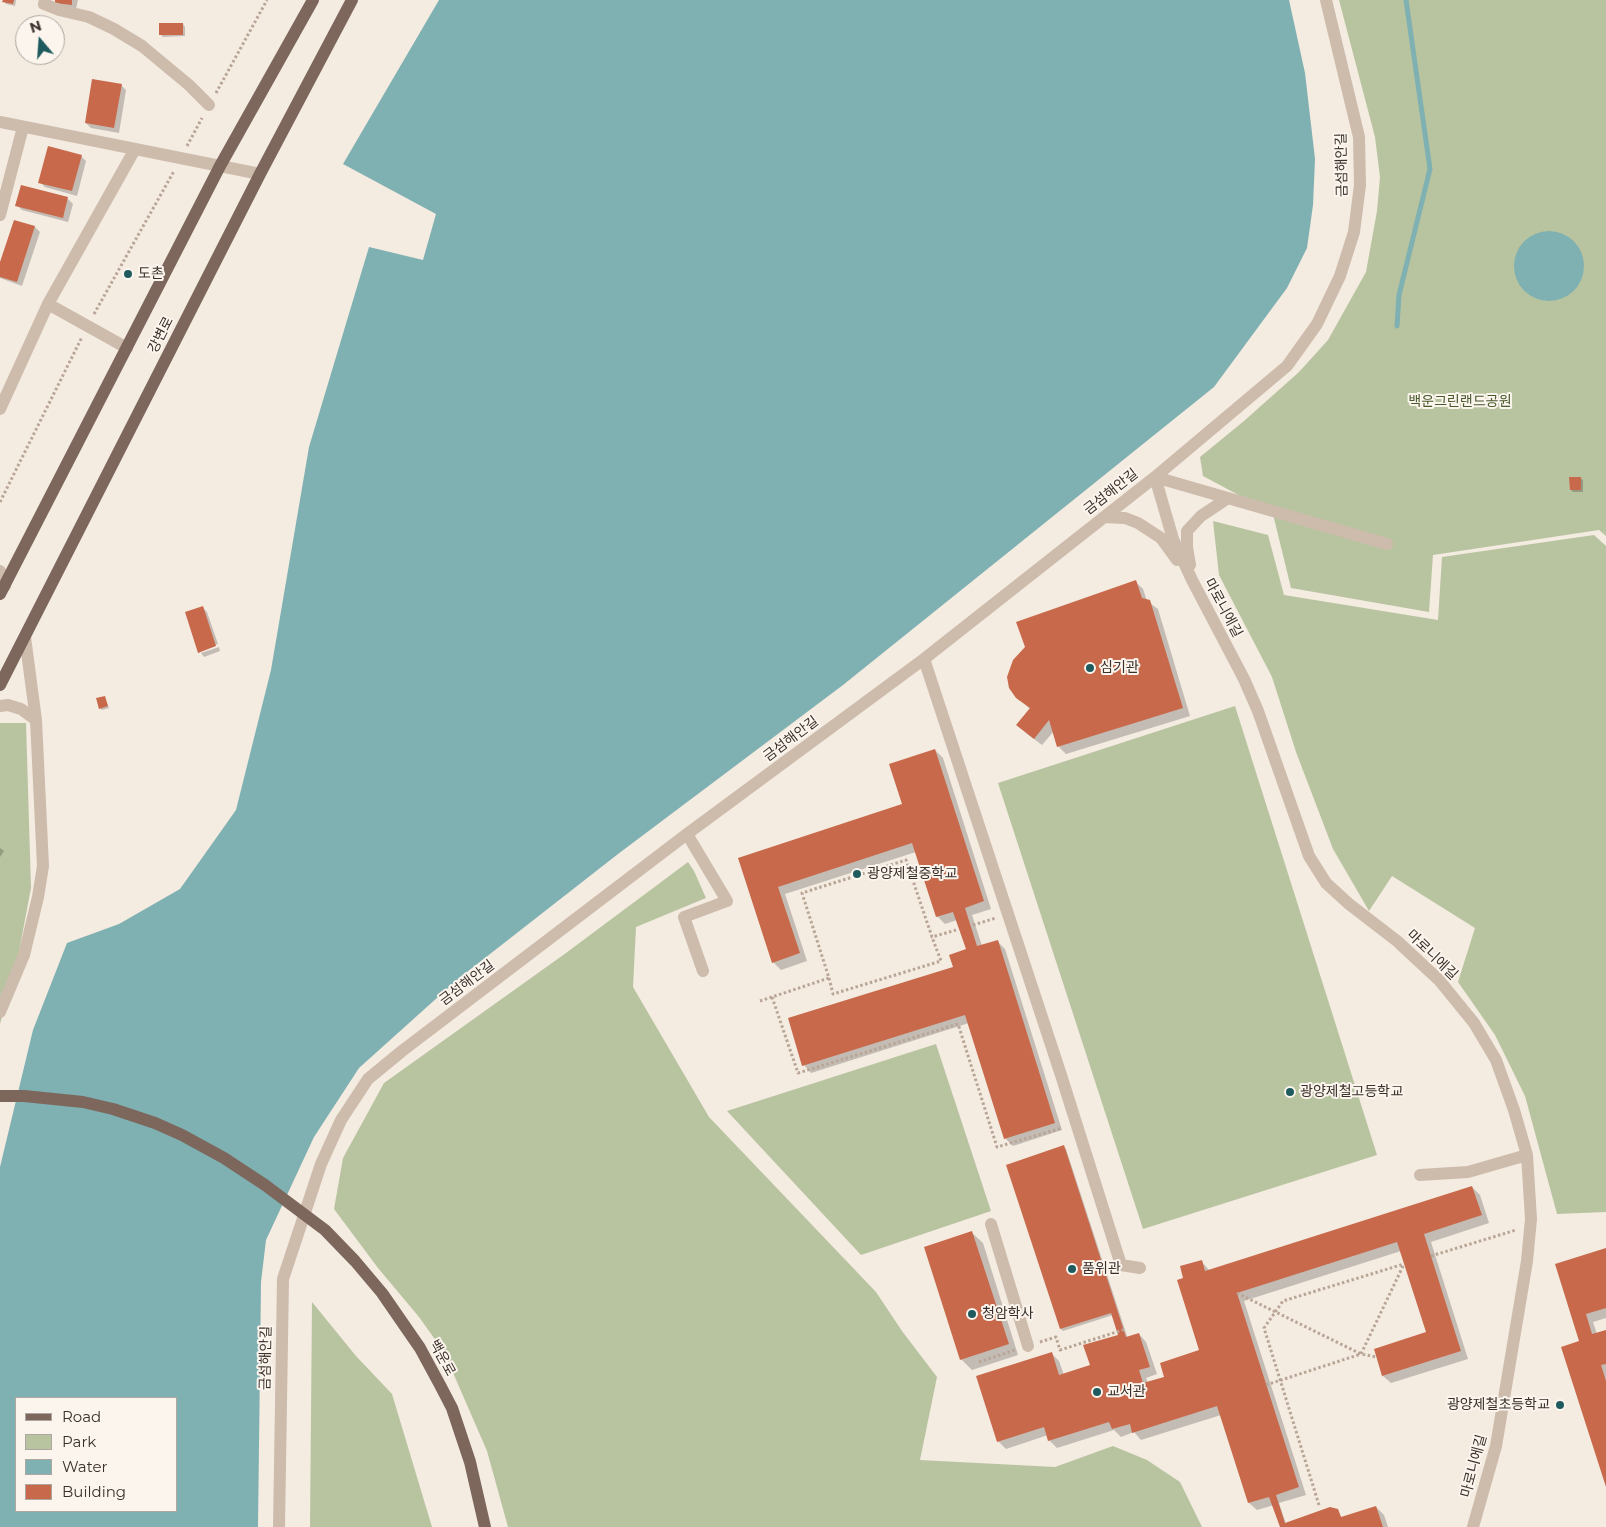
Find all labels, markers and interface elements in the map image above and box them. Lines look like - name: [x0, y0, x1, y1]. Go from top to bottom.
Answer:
- north arrow: [15, 15, 65, 65]
- text: N: [28, 16, 44, 37]
- street label: 금섬해안길: [1333, 133, 1351, 197]
- place label: 도촌: [138, 266, 164, 282]
- marker: 도촌: [122, 268, 134, 280]
- street label: 강변로: [145, 314, 177, 356]
- park label: 백운그린랜드공원: [1408, 394, 1512, 410]
- street label: 금섬해안길: [1080, 466, 1142, 518]
- street label: 마로니에길: [1200, 576, 1246, 640]
- place label: 심기관: [1100, 660, 1139, 676]
- marker: 심기관: [1084, 662, 1096, 674]
- street label: 금섬해안길: [760, 713, 822, 765]
- place label: 광양제철중학교: [867, 866, 957, 882]
- marker: 광양제철중학교: [851, 868, 863, 880]
- street label: 마로니에길: [1403, 927, 1461, 983]
- street label: 금섬해안길: [436, 957, 498, 1009]
- place label: 광양제철고등학교: [1300, 1084, 1403, 1100]
- marker: 광양제철고등학교: [1284, 1086, 1296, 1098]
- place label: 품위관: [1082, 1261, 1121, 1277]
- marker: 품위관: [1066, 1263, 1078, 1275]
- place label: 청암학사: [982, 1306, 1034, 1322]
- marker: 청암학사: [966, 1308, 978, 1320]
- street label: 금섬해안길: [257, 1326, 275, 1390]
- street label: 백운로: [425, 1337, 459, 1379]
- place label: 교서관: [1107, 1384, 1146, 1400]
- marker: 교서관: [1091, 1386, 1103, 1398]
- legend: [15, 1397, 178, 1512]
- place label: 광양제철초등학교: [1447, 1397, 1550, 1413]
- marker: 광양제철초등학교: [1554, 1399, 1566, 1411]
- text: Road: [62, 1407, 101, 1426]
- text: Park: [62, 1432, 96, 1451]
- street label: 마로니에길: [1458, 1433, 1490, 1499]
- text: Water: [62, 1457, 108, 1476]
- text: Building: [62, 1482, 126, 1501]

